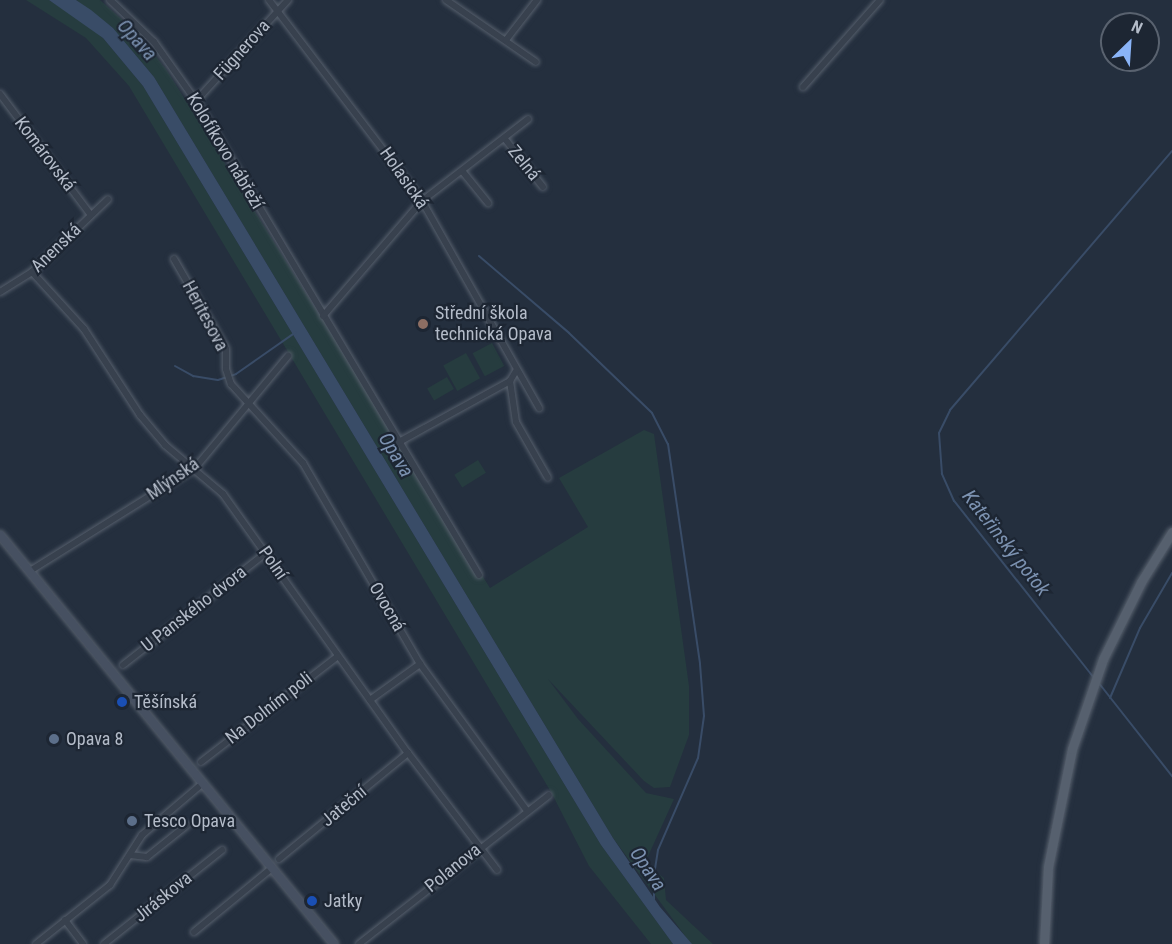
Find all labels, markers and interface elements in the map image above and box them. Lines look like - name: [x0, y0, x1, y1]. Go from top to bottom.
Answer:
- north arrow: [1100, 12, 1160, 72]
- water label: Opava: [112, 14, 162, 66]
- street label: Fügnerova: [209, 15, 275, 85]
- text: N: [1129, 16, 1145, 38]
- street label: Kolofíkovo nábřeží: [182, 89, 268, 213]
- street label: Komárovská: [10, 113, 80, 195]
- street label: Zelná: [503, 141, 545, 185]
- street label: Holasická: [375, 143, 433, 213]
- street label: Anenská: [26, 219, 86, 277]
- street label: Heritesova: [178, 277, 232, 355]
- place label: Střední škola technická Opava: [435, 303, 552, 346]
- marker: Střední škola technická Opava: [416, 317, 430, 331]
- water label: Opava: [373, 428, 419, 482]
- street label: Mlýnská: [143, 453, 203, 505]
- water label: Kateřinský potok: [957, 485, 1055, 601]
- street label: Polní: [254, 542, 292, 584]
- street label: U Panského dvora: [137, 561, 251, 657]
- street label: Ovocná: [364, 579, 410, 635]
- street label: Na Dolním poli: [221, 667, 317, 749]
- place label: Těšínská: [134, 691, 197, 713]
- marker: Těšínská: [115, 695, 129, 709]
- place label: Opava 8: [66, 728, 123, 750]
- marker: Opava 8: [47, 732, 61, 746]
- street label: Jateční: [317, 781, 371, 831]
- place label: Tesco Opava: [144, 810, 235, 832]
- marker: Tesco Opava: [125, 814, 139, 828]
- street label: Polanova: [421, 839, 485, 897]
- water label: Opava: [625, 842, 671, 896]
- street label: Jiráskova: [130, 867, 196, 927]
- place label: Jatky: [324, 890, 362, 912]
- marker: Jatky: [305, 894, 319, 908]

